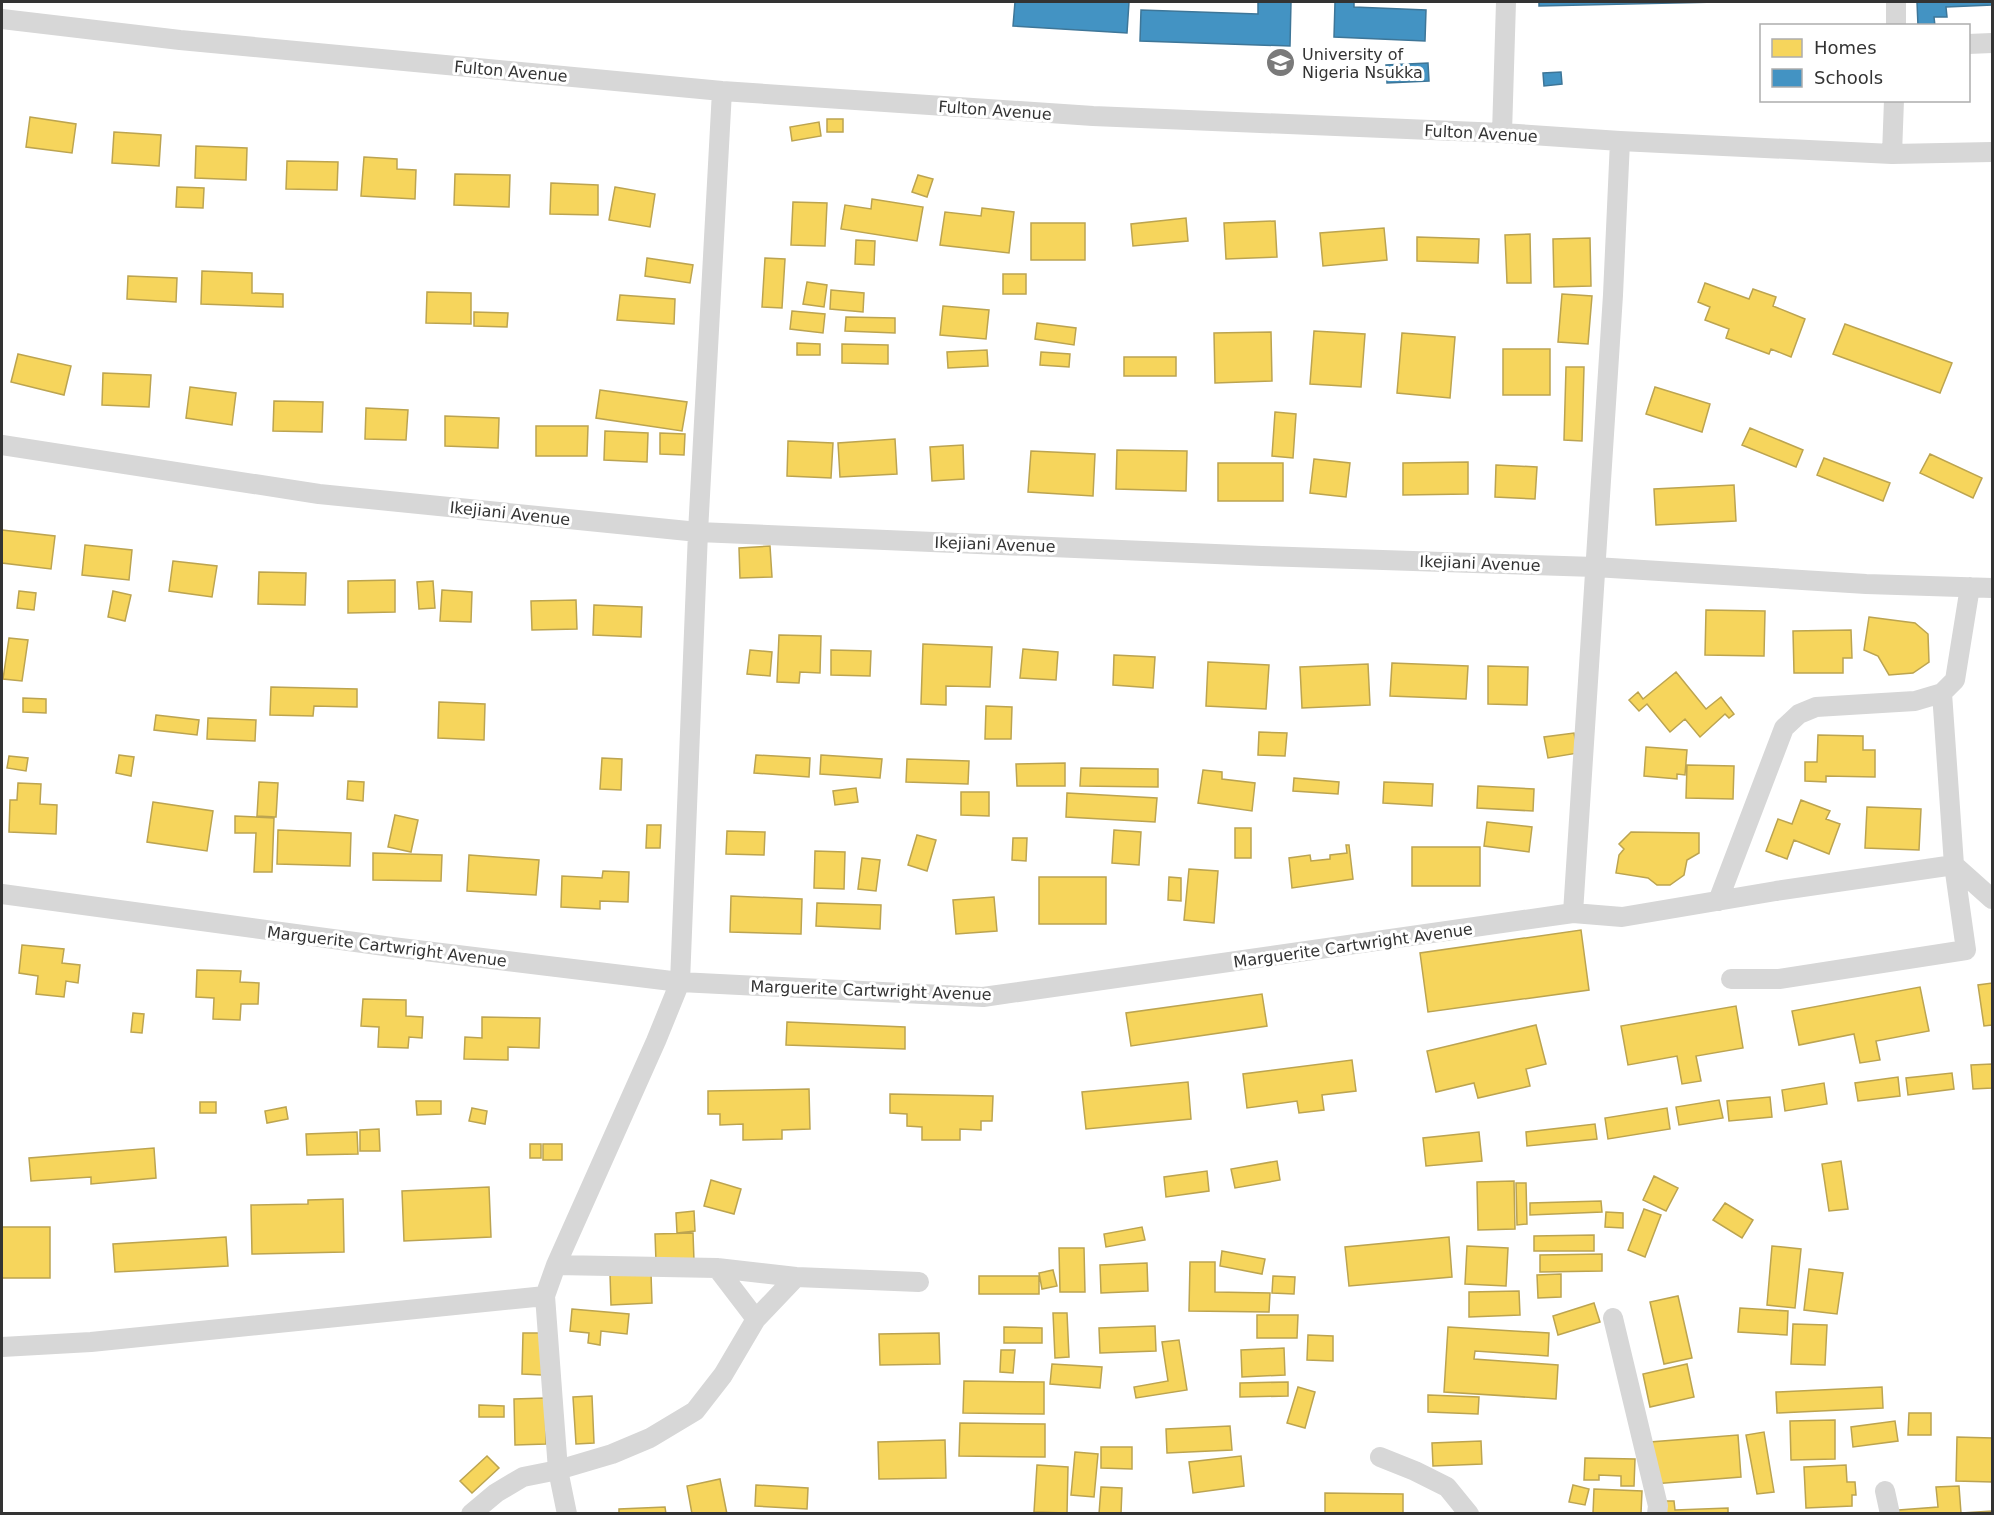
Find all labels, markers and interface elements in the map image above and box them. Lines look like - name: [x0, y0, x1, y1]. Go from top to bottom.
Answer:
- legend: [1760, 24, 1970, 102]
- text: Homes: [1814, 37, 1877, 58]
- place label: University of Nigeria Nsukka: [1302, 45, 1423, 82]
- school or university icon: University of Nigeria Nsukka: [1265, 47, 1297, 79]
- street label: Fulton Avenue: [454, 57, 568, 86]
- text: Schools: [1814, 67, 1883, 88]
- street label: Fulton Avenue: [938, 97, 1052, 124]
- street label: Fulton Avenue: [1424, 121, 1538, 146]
- street label: Ikejiani Avenue: [449, 498, 571, 529]
- street label: Ikejiani Avenue: [934, 533, 1056, 556]
- street label: Ikejiani Avenue: [1419, 552, 1541, 575]
- street label: Marguerite Cartwright Avenue: [1232, 919, 1474, 972]
- street label: Marguerite Cartwright Avenue: [266, 922, 508, 971]
- street label: Marguerite Cartwright Avenue: [750, 977, 992, 1004]

